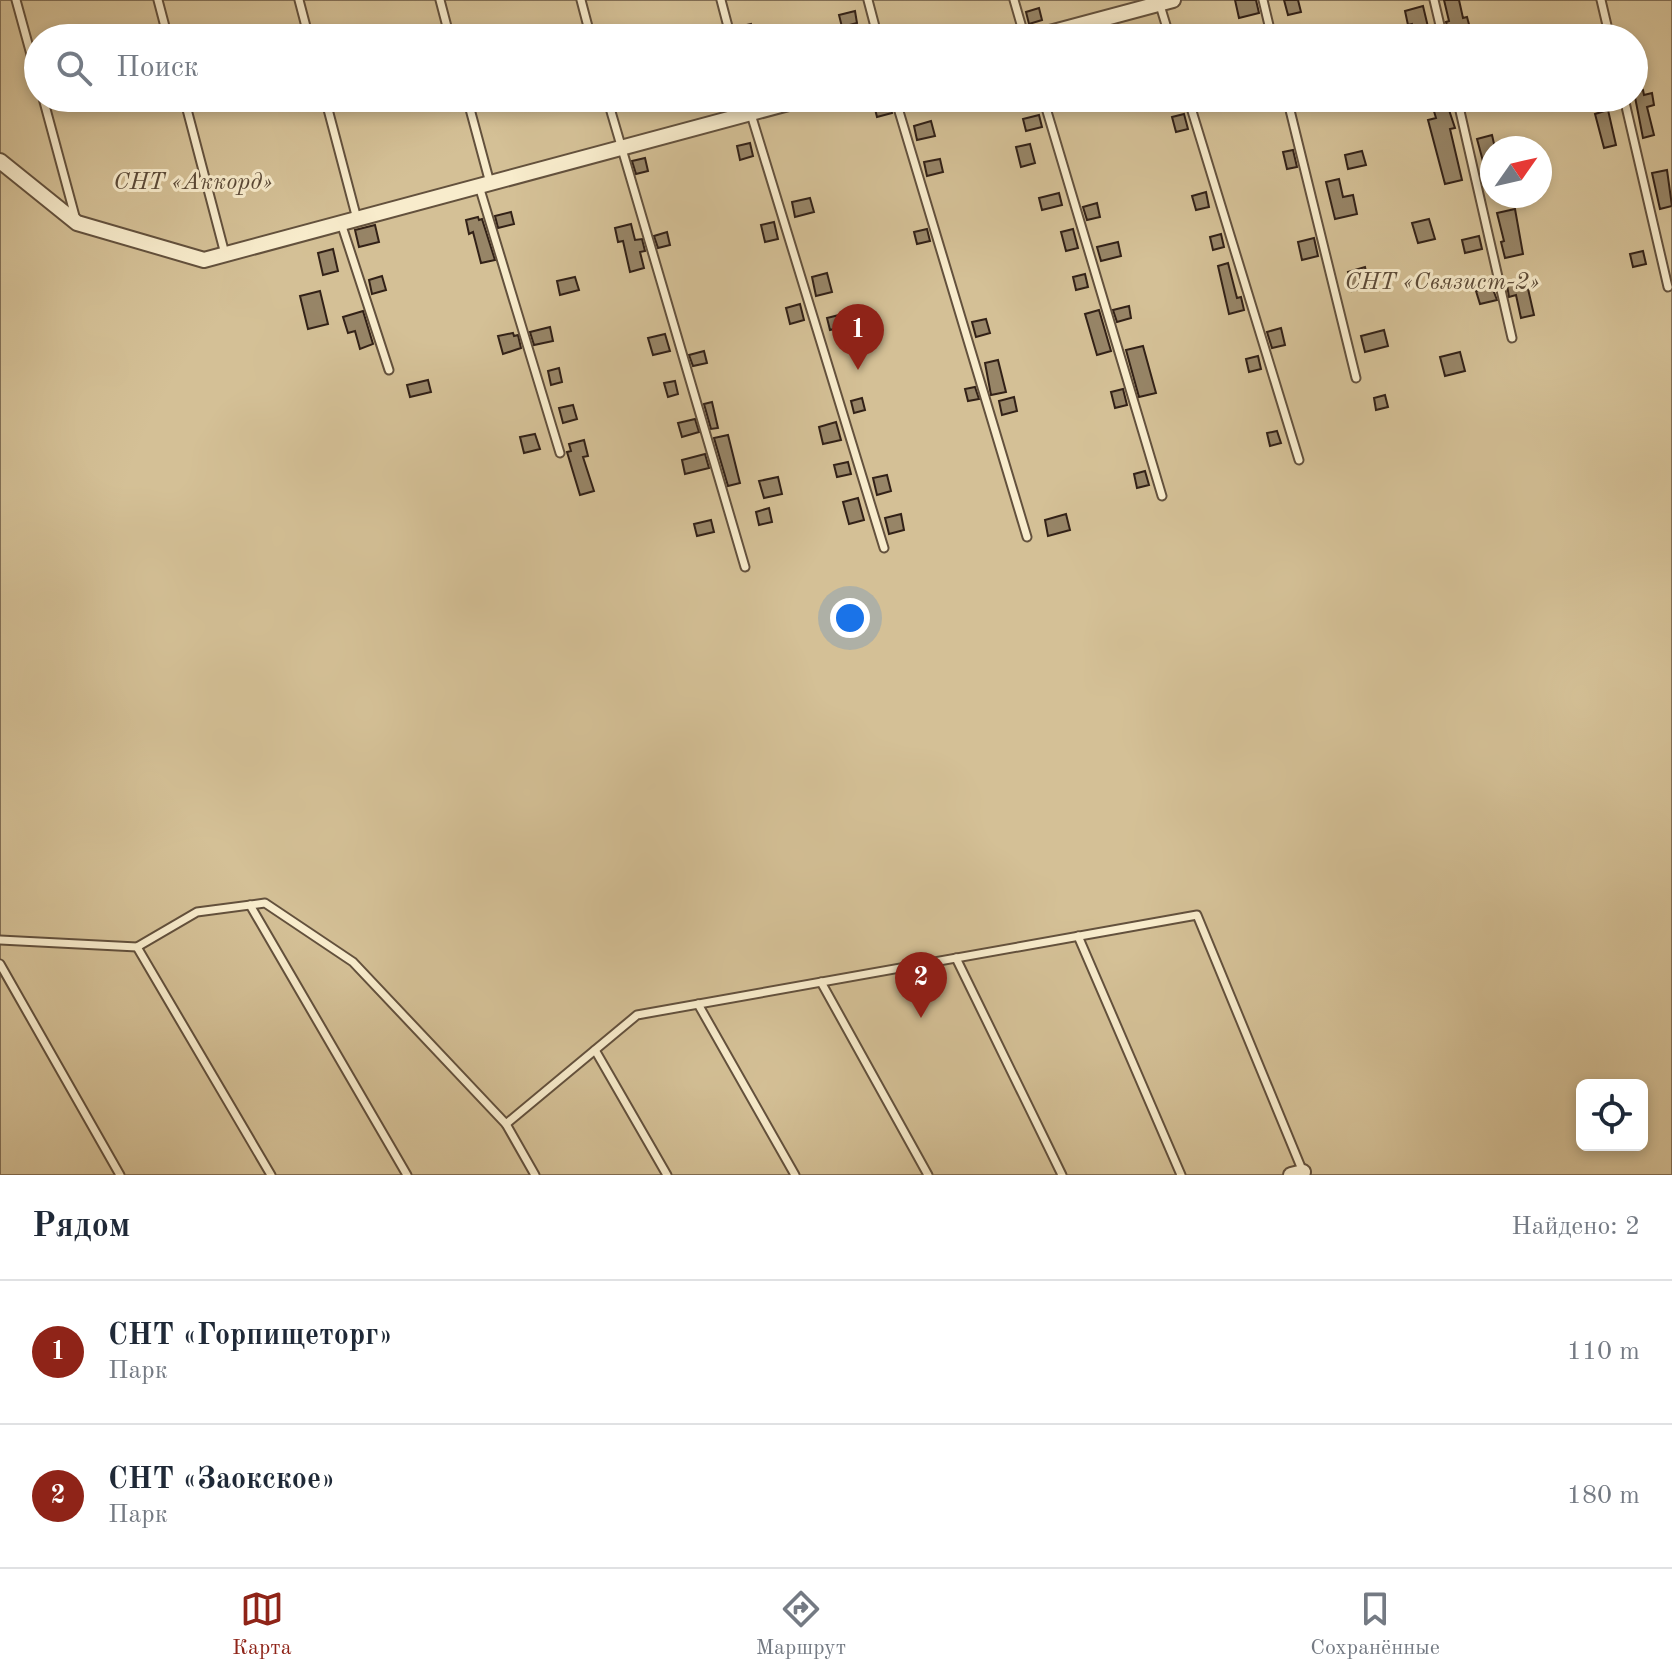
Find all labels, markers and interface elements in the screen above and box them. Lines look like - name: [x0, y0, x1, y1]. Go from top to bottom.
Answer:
- search box: [24, 24, 1648, 112]
- icon: search: [52, 46, 96, 90]
- text: Поиск: [116, 53, 199, 83]
- north arrow: [1480, 136, 1552, 208]
- park label: СНТ «Аккорд»: [113, 171, 273, 195]
- park label: СНТ «Связист-2»: [1345, 271, 1539, 295]
- pin: 1: [832, 304, 884, 370]
- your location: [830, 598, 870, 638]
- pin: 2: [895, 952, 947, 1018]
- map controls: [1576, 1079, 1648, 1151]
- button: locate: [1576, 1079, 1648, 1151]
- text: Рядом: [32, 1210, 131, 1244]
- text: Найдено: 2: [1511, 1214, 1640, 1240]
- text: СНТ «Горпищеторг»: [108, 1321, 393, 1351]
- text: 1: [50, 1339, 66, 1365]
- text: 110 m: [1567, 1339, 1640, 1365]
- text: Парк: [108, 1358, 168, 1384]
- text: СНТ «Заокское»: [108, 1465, 336, 1495]
- text: 2: [50, 1483, 66, 1509]
- text: 180 m: [1567, 1483, 1640, 1509]
- text: Парк: [108, 1502, 168, 1528]
- tab: Карта: [232, 1587, 292, 1662]
- tab: Маршрут: [756, 1587, 846, 1662]
- tab: Сохранённые: [1310, 1587, 1440, 1662]

